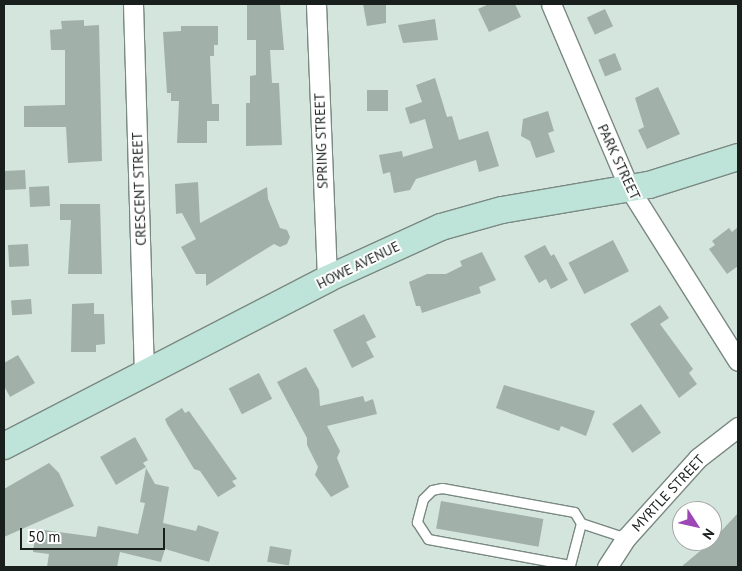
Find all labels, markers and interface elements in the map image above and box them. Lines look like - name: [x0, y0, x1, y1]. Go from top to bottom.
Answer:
- street label: SPRING STREET: [311, 93, 331, 189]
- street label: PARK STREET: [594, 121, 644, 203]
- street label: CRESCENT STREET: [129, 132, 149, 246]
- street label: HOWE AVENUE: [314, 238, 402, 292]
- street label: MYRTLE STREET: [628, 451, 708, 535]
- north arrow: [672, 501, 722, 551]
- scale bar: [22, 518, 168, 550]
- text: N: [698, 525, 718, 543]
- text: 50 m: [28, 527, 61, 546]

